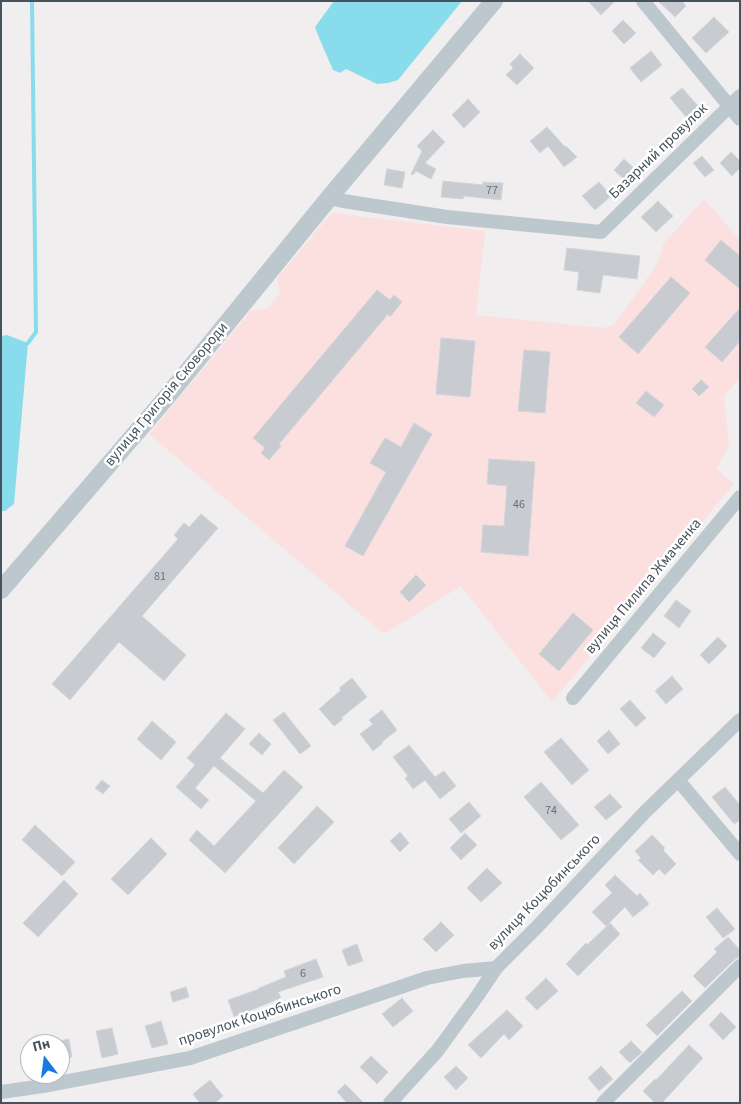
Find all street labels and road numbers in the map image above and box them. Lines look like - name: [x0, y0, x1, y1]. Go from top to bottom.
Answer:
- street label: Базарний провулок: [606, 100, 712, 204]
- street label: вулиця Григорія Сковороди: [102, 319, 232, 471]
- street label: вулиця Пилипа Жмаченка: [582, 516, 706, 658]
- street label: вулиця Коцюбинського: [485, 831, 605, 955]
- street label: провулок Коцюбинського: [176, 981, 344, 1051]

